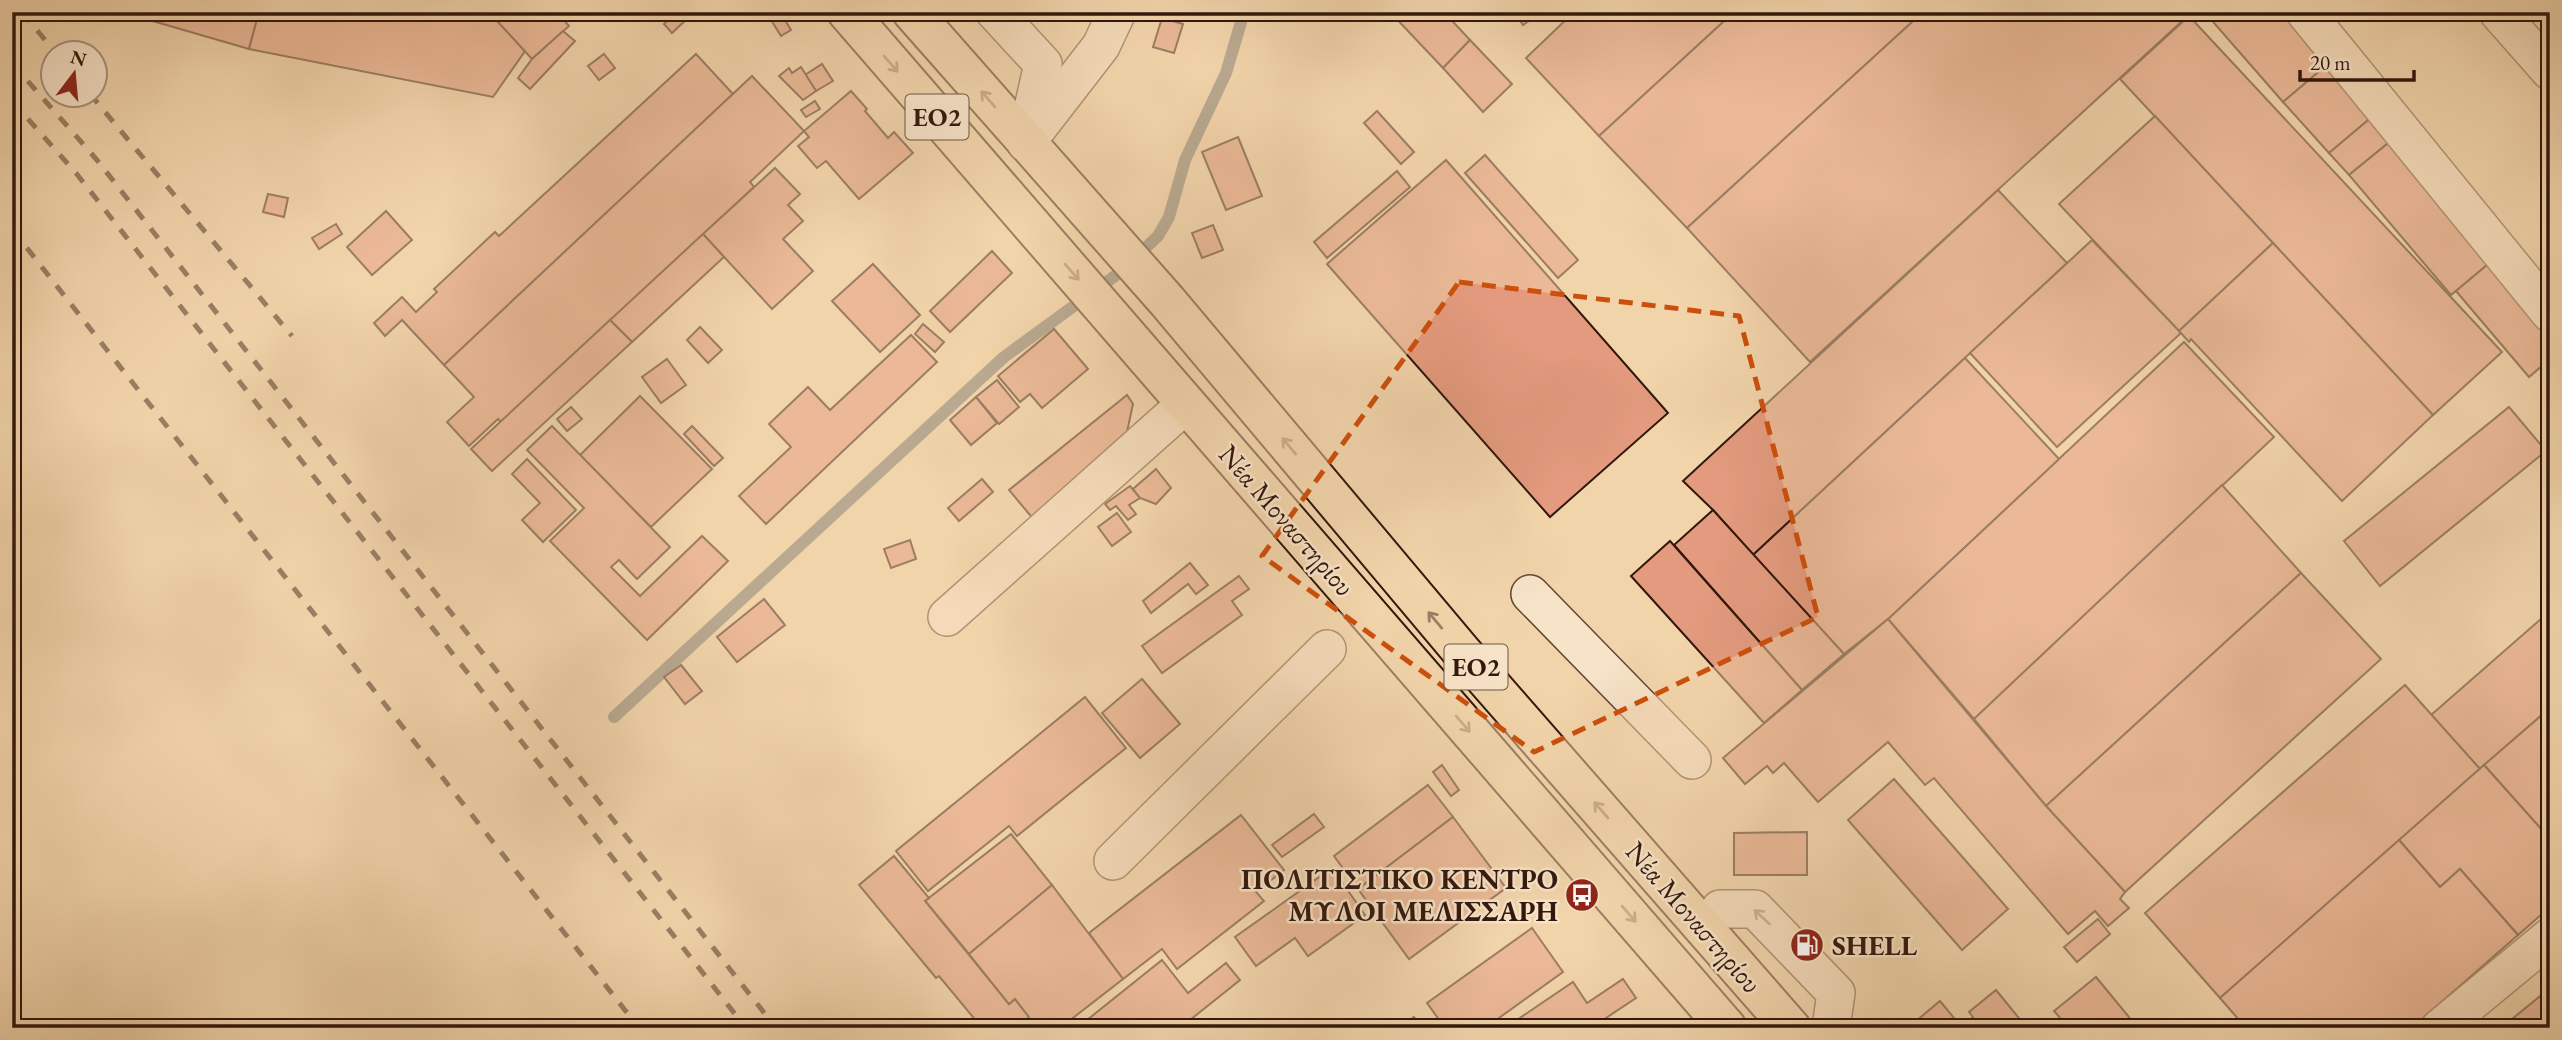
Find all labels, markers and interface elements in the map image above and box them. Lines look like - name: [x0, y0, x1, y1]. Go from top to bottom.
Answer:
- north arrow: [38, 38, 108, 108]
- scale bar: [2300, 38, 2413, 82]
- text: N: [68, 44, 90, 72]
- text: 20 m: [2310, 49, 2351, 76]
- one-way arrow: [883, 55, 899, 73]
- one-way arrow: [980, 90, 996, 108]
- road number: ΕΟ2: [906, 94, 968, 140]
- one-way arrow: [1064, 263, 1080, 281]
- street label: Νέα Μοναστηρίου: [1211, 437, 1363, 603]
- one-way arrow: [1281, 437, 1297, 455]
- one-way arrow: [1428, 611, 1444, 629]
- road number: ΕΟ2: [1444, 645, 1508, 690]
- one-way arrow: [1455, 714, 1471, 732]
- one-way arrow: [1593, 801, 1609, 819]
- street label: Νέα Μοναστηρίου: [1618, 834, 1770, 1000]
- place label: ΠΟΛΙΤΙΣΤΙΚΟ ΚΕΝΤΡΟ ΜΥΛΟΙ ΜΕΛΙΣΣΑΡΗ: [1241, 861, 1558, 929]
- bus stop icon: ΠΟΛΙΤΙΣΤΙΚΟ ΚΕΝΤΡΟ ΜΥΛΟΙ ΜΕΛΙΣΣΑΡΗ: [1563, 876, 1601, 914]
- one-way arrow: [1620, 905, 1637, 922]
- one-way arrow: [1753, 909, 1771, 925]
- fuel station icon: SHELL: [1788, 926, 1826, 964]
- place label: SHELL: [1832, 927, 1918, 963]

